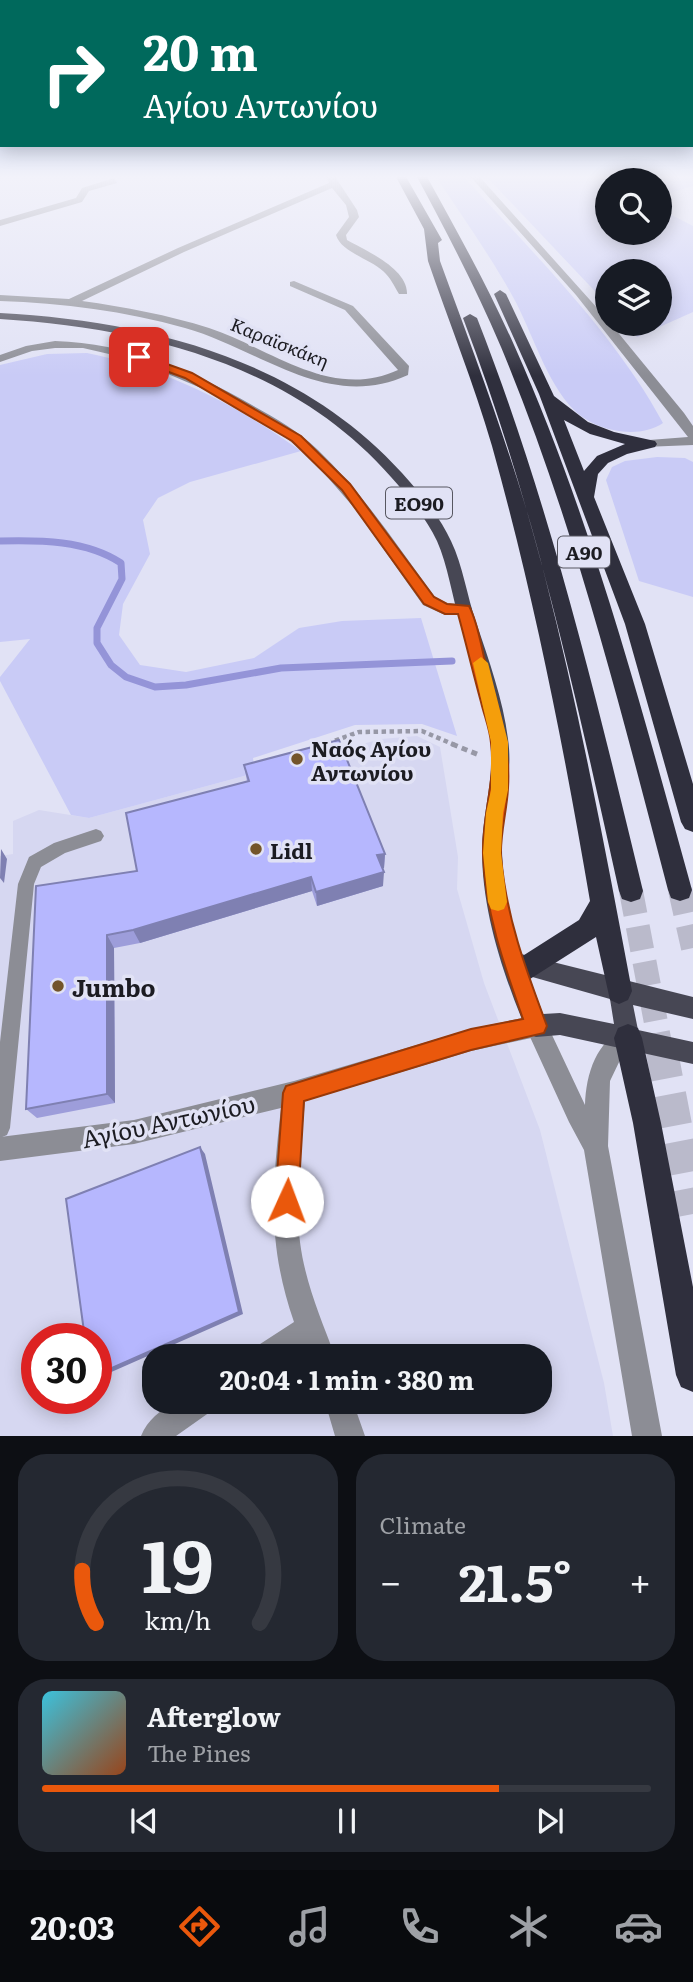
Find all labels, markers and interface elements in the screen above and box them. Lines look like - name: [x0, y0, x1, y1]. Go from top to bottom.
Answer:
- text: 20 m: [143, 13, 258, 86]
- icon: right: [28, 28, 119, 119]
- text: Αγίου Αντωνίου: [143, 80, 378, 128]
- map controls: [595, 168, 672, 336]
- button: search: [595, 168, 672, 245]
- button: layers: [595, 259, 672, 336]
- street label: Καραϊσκάκη: [227, 310, 333, 374]
- pin: [109, 327, 169, 387]
- icon: arrive: [120, 338, 158, 376]
- road number: ΕΟ90: [386, 488, 452, 518]
- road number: Α90: [558, 537, 610, 568]
- place label: Ναός Αγίου Αντωνίου: [311, 732, 431, 787]
- marker: Ναός Αγίου Αντωνίου: [289, 751, 305, 767]
- place label: Lidl: [270, 834, 313, 865]
- marker: Lidl: [248, 841, 264, 857]
- place label: Jumbo: [72, 969, 156, 1004]
- marker: Jumbo: [50, 978, 66, 994]
- street label: Αγίου Αντωνίου: [78, 1085, 258, 1155]
- position arrow: [250, 1164, 324, 1238]
- speed limit sign: 30: [21, 1323, 112, 1414]
- text: 20:04 · 1 min · 380 m: [220, 1359, 474, 1398]
- text: Climate: [380, 1507, 466, 1541]
- text: 19: [142, 1508, 214, 1616]
- text: 21.5°: [459, 1541, 572, 1618]
- text: −: [380, 1551, 402, 1608]
- text: +: [629, 1551, 651, 1608]
- text: km/h: [144, 1601, 211, 1638]
- text: Afterglow: [147, 1696, 281, 1735]
- text: The Pines: [147, 1735, 250, 1769]
- icon: previous: [125, 1802, 163, 1840]
- icon: pause: [328, 1802, 366, 1840]
- icon: next: [531, 1802, 569, 1840]
- text: 20:03: [30, 1902, 115, 1950]
- icon: directions: [175, 1902, 224, 1951]
- icon: music: [285, 1902, 334, 1951]
- icon: phone: [395, 1902, 444, 1951]
- icon: climate: [504, 1902, 553, 1951]
- icon: car: [614, 1902, 663, 1951]

